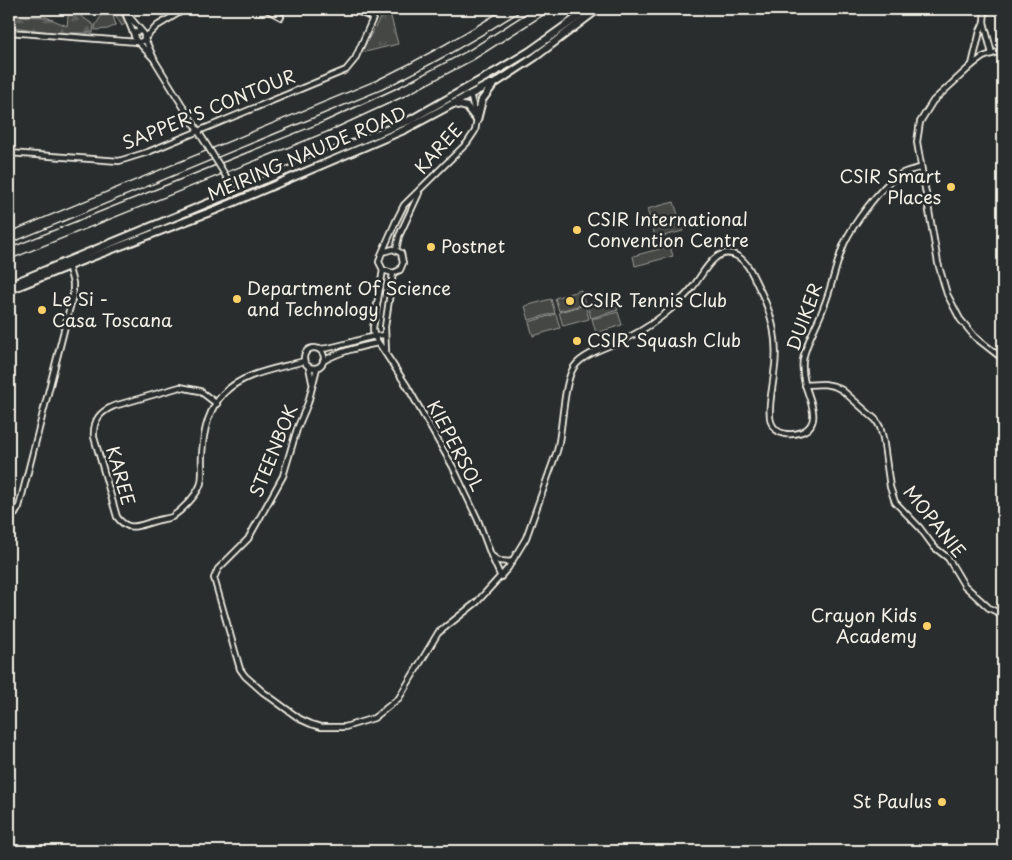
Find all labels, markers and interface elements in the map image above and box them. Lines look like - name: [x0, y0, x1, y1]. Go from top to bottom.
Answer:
- street label: SAPPER'S CONTOUR: [118, 61, 299, 156]
- street label: MEIRING NAUDE ROAD: [203, 98, 410, 207]
- street label: KAREE: [408, 116, 468, 180]
- place label: CSIR Smart Places: [840, 162, 941, 210]
- marker: CSIR Smart Places: [945, 181, 957, 193]
- place label: CSIR International Convention Centre: [587, 205, 749, 253]
- marker: CSIR International Convention Centre: [571, 224, 583, 236]
- place label: Postnet: [441, 232, 505, 259]
- marker: Postnet: [425, 241, 437, 253]
- place label: Department Of Science and Technology: [247, 274, 451, 322]
- street label: DUIKER: [779, 279, 828, 354]
- place label: Le Si - Casa Toscana: [52, 285, 173, 333]
- place label: CSIR Tennis Club: [580, 286, 727, 313]
- marker: Department Of Science and Technology: [231, 293, 243, 305]
- marker: CSIR Tennis Club: [564, 295, 576, 307]
- marker: Le Si - Casa Toscana: [36, 304, 48, 316]
- place label: CSIR Squash Club: [587, 326, 741, 353]
- marker: CSIR Squash Club: [571, 335, 583, 347]
- street label: KIEPERSOL: [421, 395, 492, 496]
- street label: STEENBOK: [242, 400, 303, 501]
- street label: KAREE: [100, 443, 143, 509]
- street label: MOPANIE: [898, 479, 973, 563]
- place label: Crayon Kids Academy: [811, 601, 917, 649]
- marker: Crayon Kids Academy: [921, 620, 933, 632]
- place label: St Paulus: [852, 787, 932, 814]
- marker: St Paulus: [936, 796, 948, 808]

